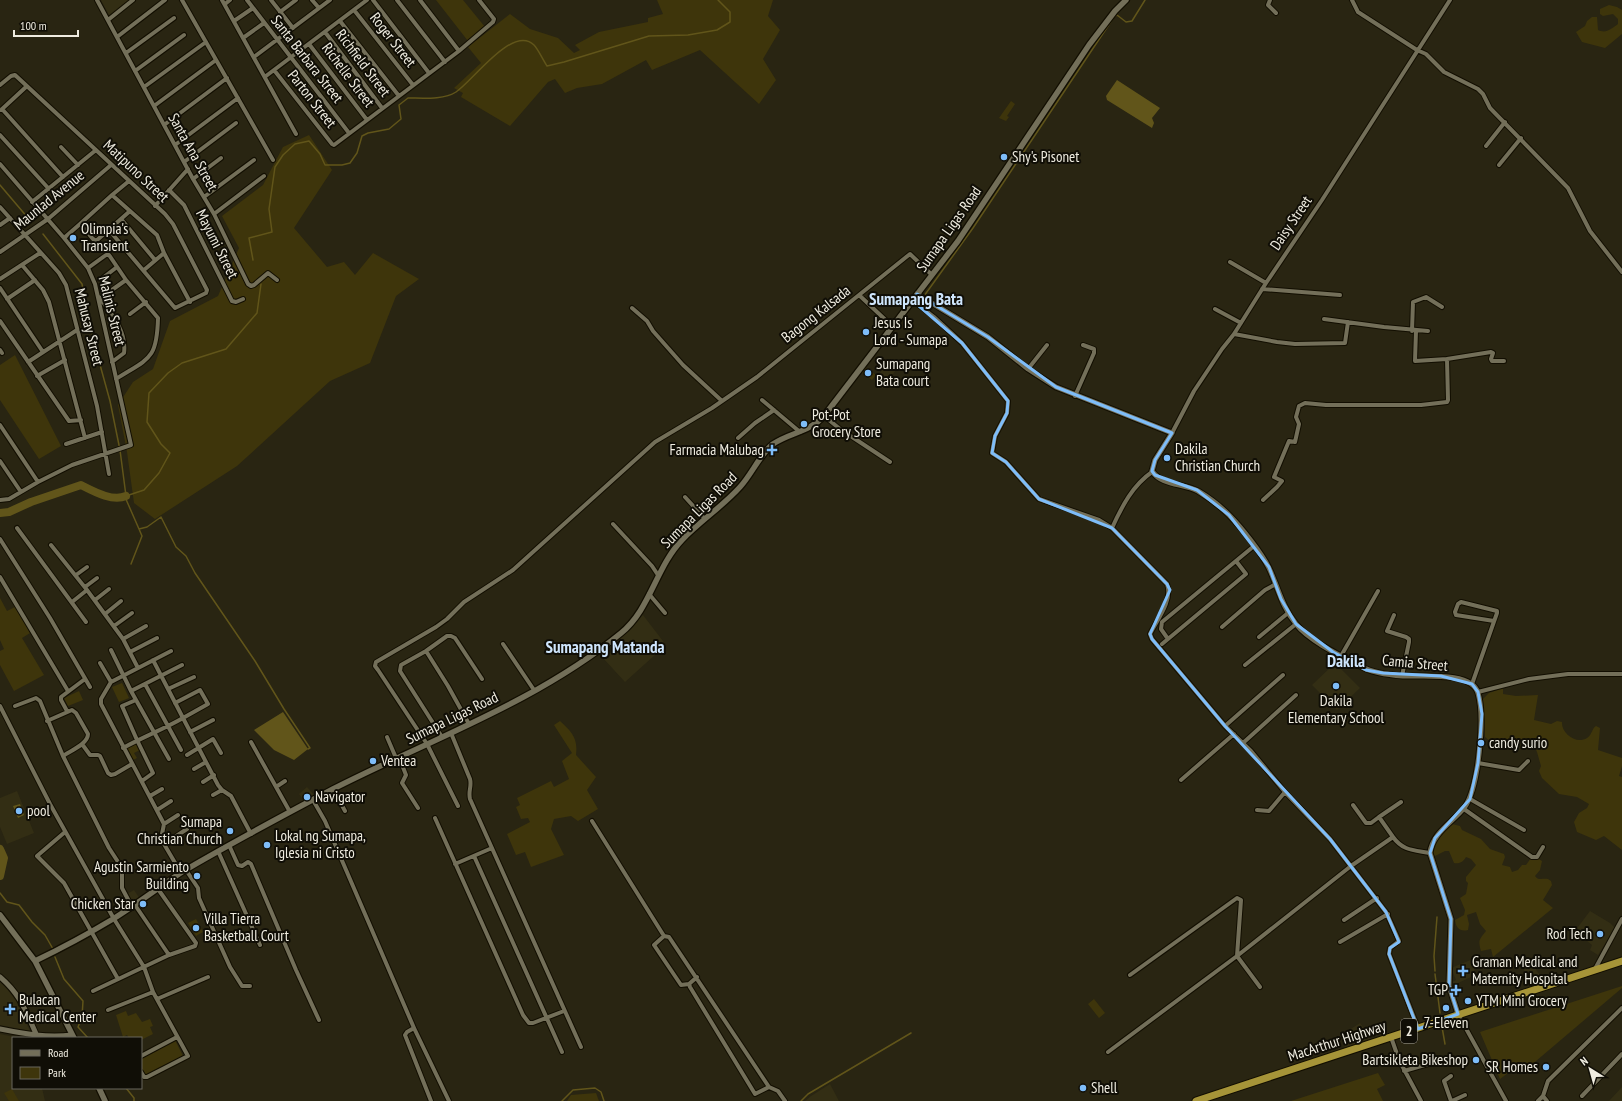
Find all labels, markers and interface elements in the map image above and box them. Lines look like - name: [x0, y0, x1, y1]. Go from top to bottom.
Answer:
- street label: Roger Street: [366, 9, 421, 71]
- street label: Santa Barbara Street: [267, 11, 348, 106]
- scale bar: [14, 12, 78, 38]
- text: 100 m: [20, 18, 47, 33]
- street label: Richfield Street: [332, 25, 395, 100]
- street label: Richelle Street: [318, 39, 379, 111]
- street label: Parton Street: [284, 66, 341, 131]
- street label: Santa Ana Street: [164, 110, 223, 194]
- street label: Matipuno Street: [99, 135, 173, 206]
- place label: Shy's Pisonet: [1012, 147, 1079, 166]
- marker: Shy's Pisonet: [999, 152, 1009, 162]
- street label: Maunlad Avenue: [10, 165, 88, 234]
- street label: Sumapa Ligas Road: [912, 182, 985, 275]
- street label: Daisy Street: [1265, 192, 1316, 254]
- street label: Mayumi Street: [192, 206, 243, 281]
- place label: Olimpia's Transient: [81, 219, 128, 255]
- marker: Olimpia's Transient: [68, 233, 78, 243]
- street label: Malinis Street: [95, 274, 130, 348]
- street label: Bagong Kalsada: [777, 281, 854, 346]
- street label: Mahusay Street: [71, 286, 108, 368]
- district label: Sumapang Bata: [869, 288, 963, 310]
- place label: Jesus Is Lord - Sumapa: [873, 313, 947, 349]
- marker: Jesus Is Lord - Sumapa: [861, 327, 871, 337]
- place label: Sumapang Bata court: [876, 354, 930, 390]
- marker: Sumapang Bata court: [863, 368, 873, 378]
- place label: Pot-Pot Grocery Store: [812, 405, 881, 441]
- marker: Pot-Pot Grocery Store: [799, 419, 809, 429]
- place label: Dakila Christian Church: [1175, 439, 1260, 475]
- place label: Farmacia Malubag: [670, 440, 764, 459]
- marker: Farmacia Malubag: [767, 445, 777, 455]
- marker: Dakila Christian Church: [1162, 453, 1172, 463]
- street label: Sumapa Ligas Road: [657, 468, 741, 552]
- district label: Sumapang Matanda: [545, 636, 665, 658]
- district label: Dakila: [1327, 650, 1365, 672]
- street label: Camia Street: [1381, 650, 1449, 675]
- marker: Dakila Elementary School: [1331, 681, 1341, 691]
- street label: Sumapa Ligas Road: [403, 687, 501, 748]
- place label: Dakila Elementary School: [1288, 691, 1385, 727]
- place label: candy surio: [1489, 733, 1547, 752]
- marker: candy surio: [1476, 738, 1486, 748]
- place label: Ventea: [380, 751, 416, 770]
- marker: Ventea: [368, 756, 378, 766]
- place label: Navigator: [315, 787, 366, 806]
- marker: Navigator: [302, 792, 312, 802]
- place label: pool: [27, 801, 50, 820]
- marker: pool: [14, 806, 24, 816]
- place label: Sumapa Christian Church: [137, 812, 222, 848]
- marker: Sumapa Christian Church: [225, 826, 235, 836]
- place label: Lokal ng Sumapa, Iglesia ni Cristo: [275, 826, 366, 862]
- marker: Lokal ng Sumapa, Iglesia ni Cristo: [262, 840, 272, 850]
- place label: Agustin Sarmiento Building: [94, 857, 189, 893]
- marker: Agustin Sarmiento Building: [192, 871, 202, 881]
- place label: Chicken Star: [71, 894, 136, 913]
- marker: Chicken Star: [138, 899, 148, 909]
- place label: Villa Tierra Basketball Court: [203, 909, 289, 945]
- marker: Villa Tierra Basketball Court: [191, 923, 201, 933]
- place label: Rod Tech: [1546, 924, 1592, 943]
- marker: Rod Tech: [1595, 929, 1605, 939]
- place label: Graman Medical and Maternity Hospital: [1472, 952, 1578, 988]
- marker: Graman Medical and Maternity Hospital: [1457, 965, 1469, 977]
- place label: TGP: [1428, 980, 1448, 999]
- marker: TGP: [1451, 985, 1461, 995]
- place label: Bulacan Medical Center: [19, 990, 97, 1026]
- place label: YTM Mini Grocery: [1476, 991, 1567, 1010]
- marker: YTM Mini Grocery: [1463, 996, 1473, 1006]
- marker: Bulacan Medical Center: [4, 1003, 16, 1015]
- marker: 7-Eleven: [1441, 1003, 1451, 1013]
- place label: 7-Eleven: [1424, 1013, 1468, 1032]
- street label: MacArthur Highway: [1285, 1016, 1389, 1065]
- road number: 2: [1401, 1019, 1417, 1043]
- legend: [12, 1037, 142, 1089]
- text: Road: [48, 1045, 68, 1060]
- north arrow: [1570, 1049, 1610, 1089]
- place label: Bartsikleta Bikeshop: [1362, 1050, 1468, 1069]
- text: N: [1577, 1054, 1591, 1068]
- marker: Bartsikleta Bikeshop: [1471, 1055, 1481, 1065]
- place label: SR Homes: [1486, 1057, 1538, 1076]
- marker: SR Homes: [1541, 1062, 1551, 1072]
- text: Park: [48, 1065, 66, 1080]
- place label: Shell: [1091, 1078, 1118, 1097]
- marker: Shell: [1078, 1083, 1088, 1093]

